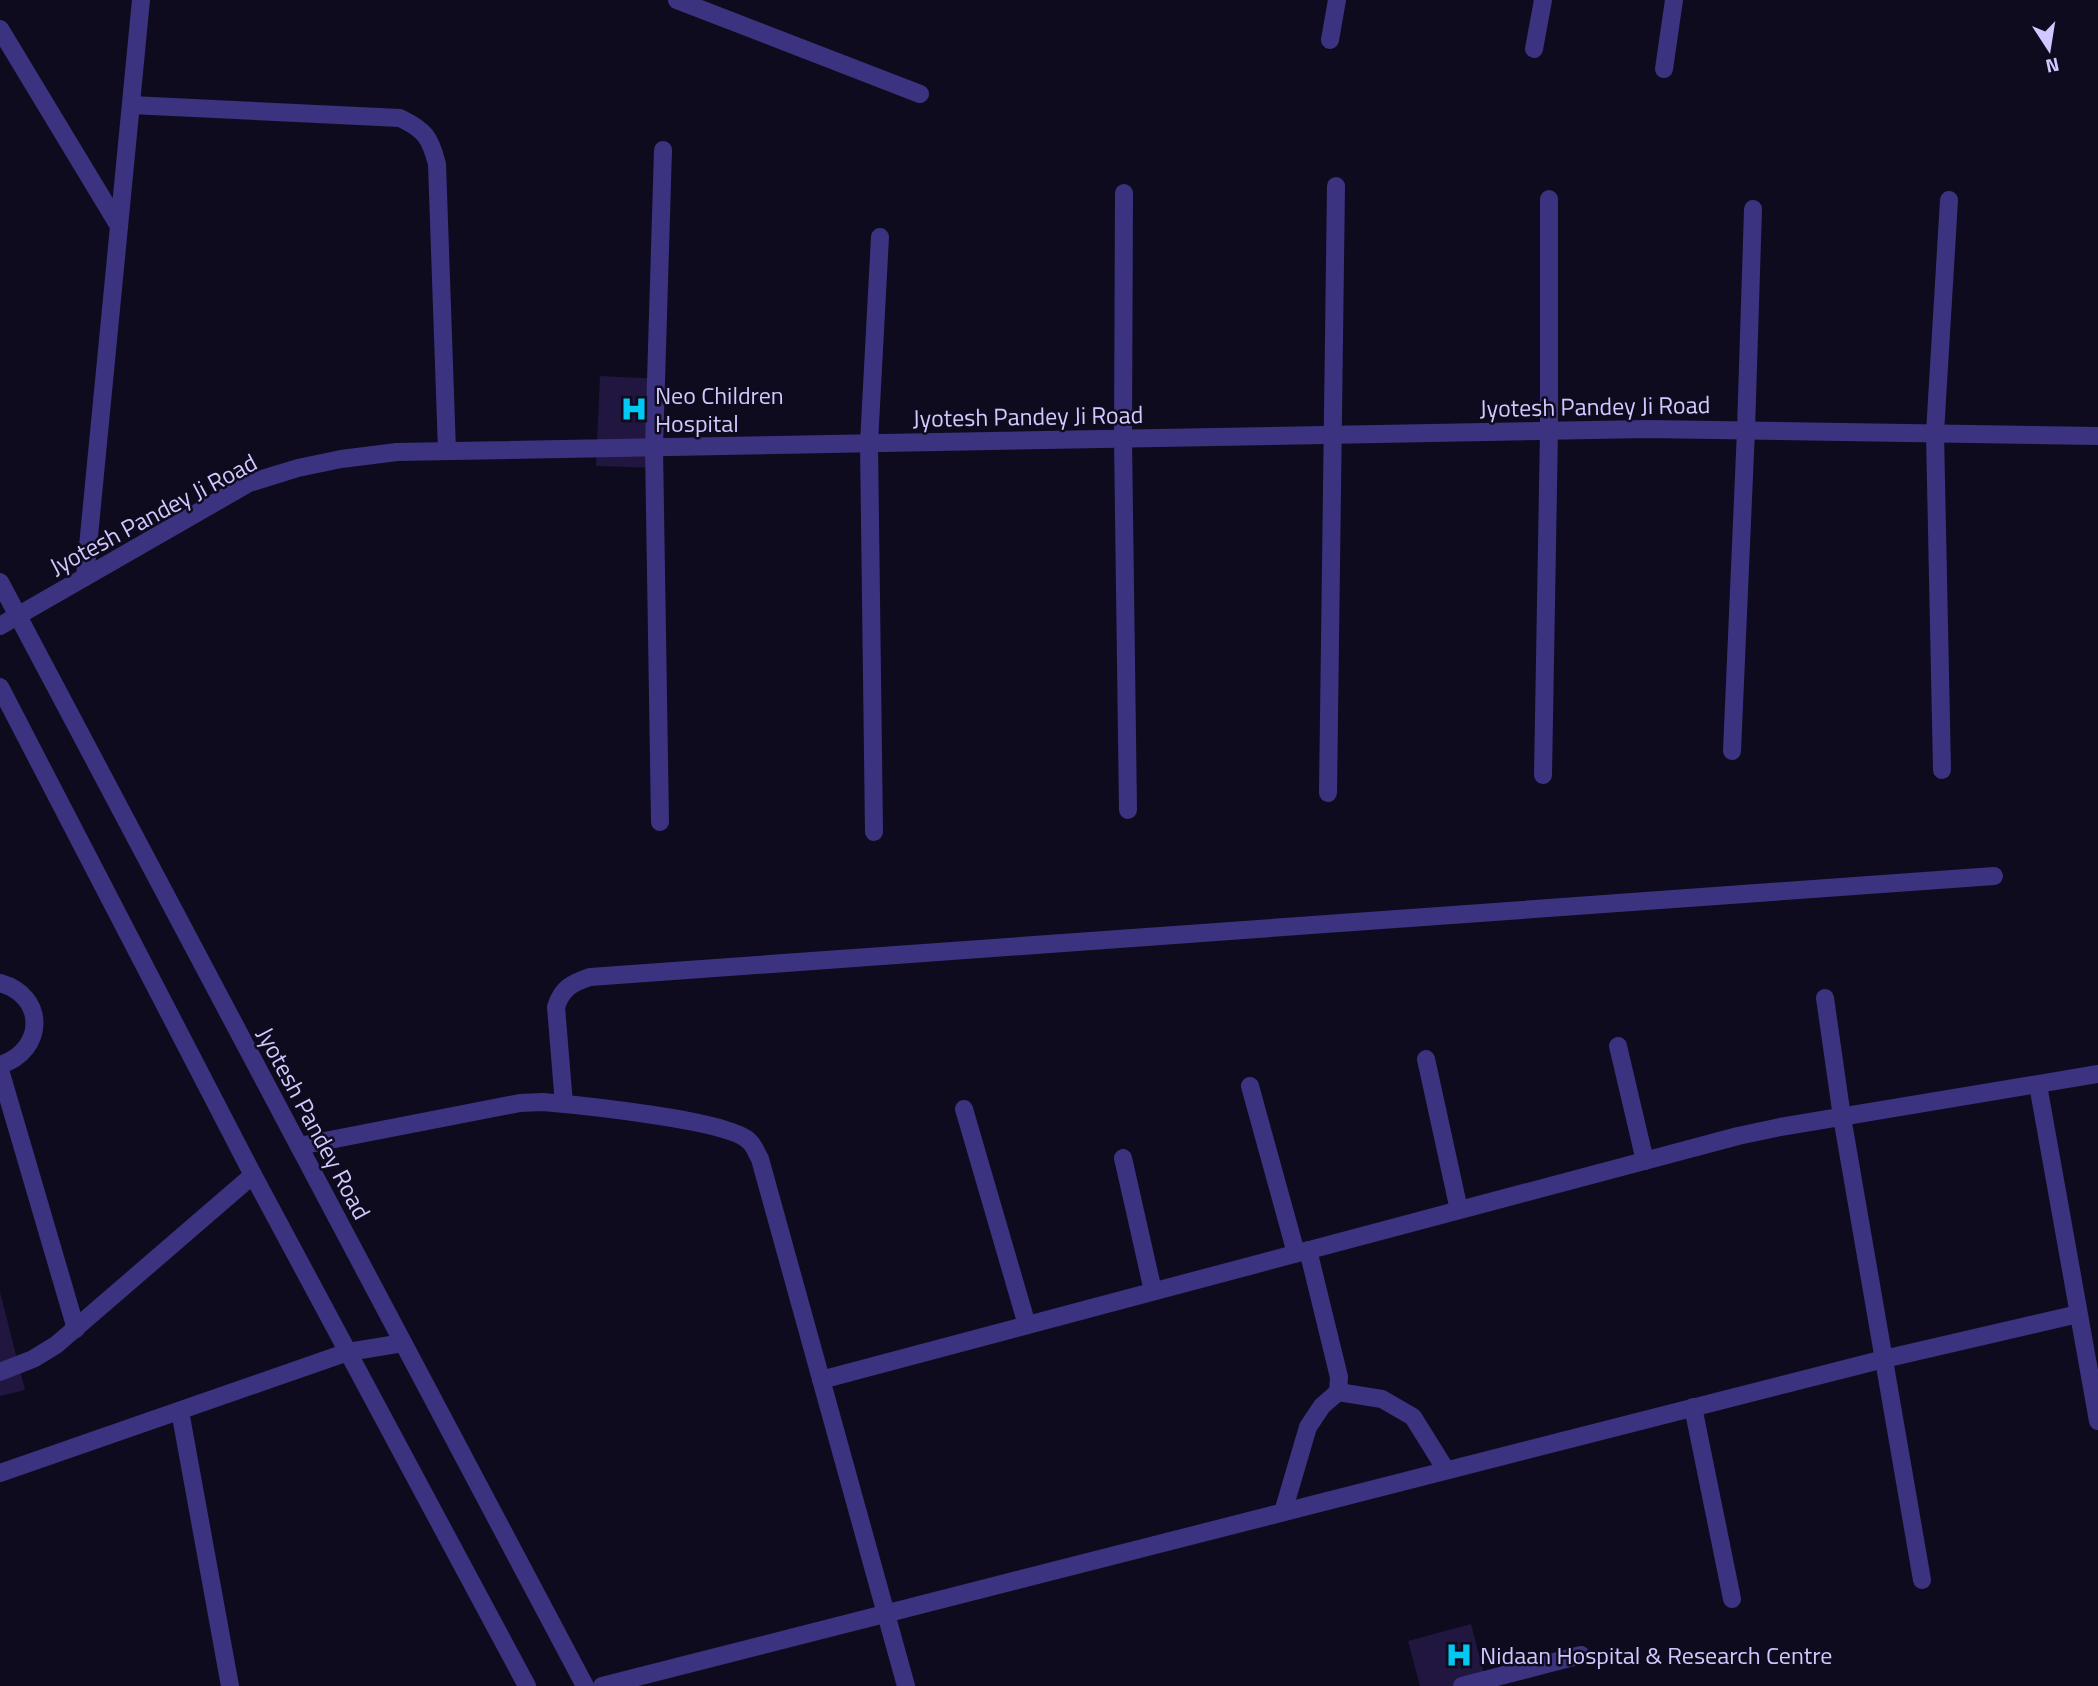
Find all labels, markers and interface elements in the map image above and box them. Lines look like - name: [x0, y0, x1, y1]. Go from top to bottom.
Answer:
- north arrow: [2014, 14, 2084, 84]
- text: N: [2043, 51, 2062, 82]
- place label: Neo Children Hospital: [655, 377, 784, 441]
- street label: Jyotesh Pandey Ji Road: [1479, 386, 1711, 426]
- hospital icon: Neo Children Hospital: [619, 394, 649, 424]
- street label: Jyotesh Pandey Ji Road: [912, 396, 1144, 436]
- street label: Jyotesh Pandey Ji Road: [43, 444, 263, 584]
- street label: Jyotesh Pandey Road: [248, 1020, 380, 1226]
- place label: Nidaan Hospital & Research Centre: [1480, 1637, 1832, 1673]
- hospital icon: Nidaan Hospital & Research Centre: [1444, 1640, 1474, 1670]

